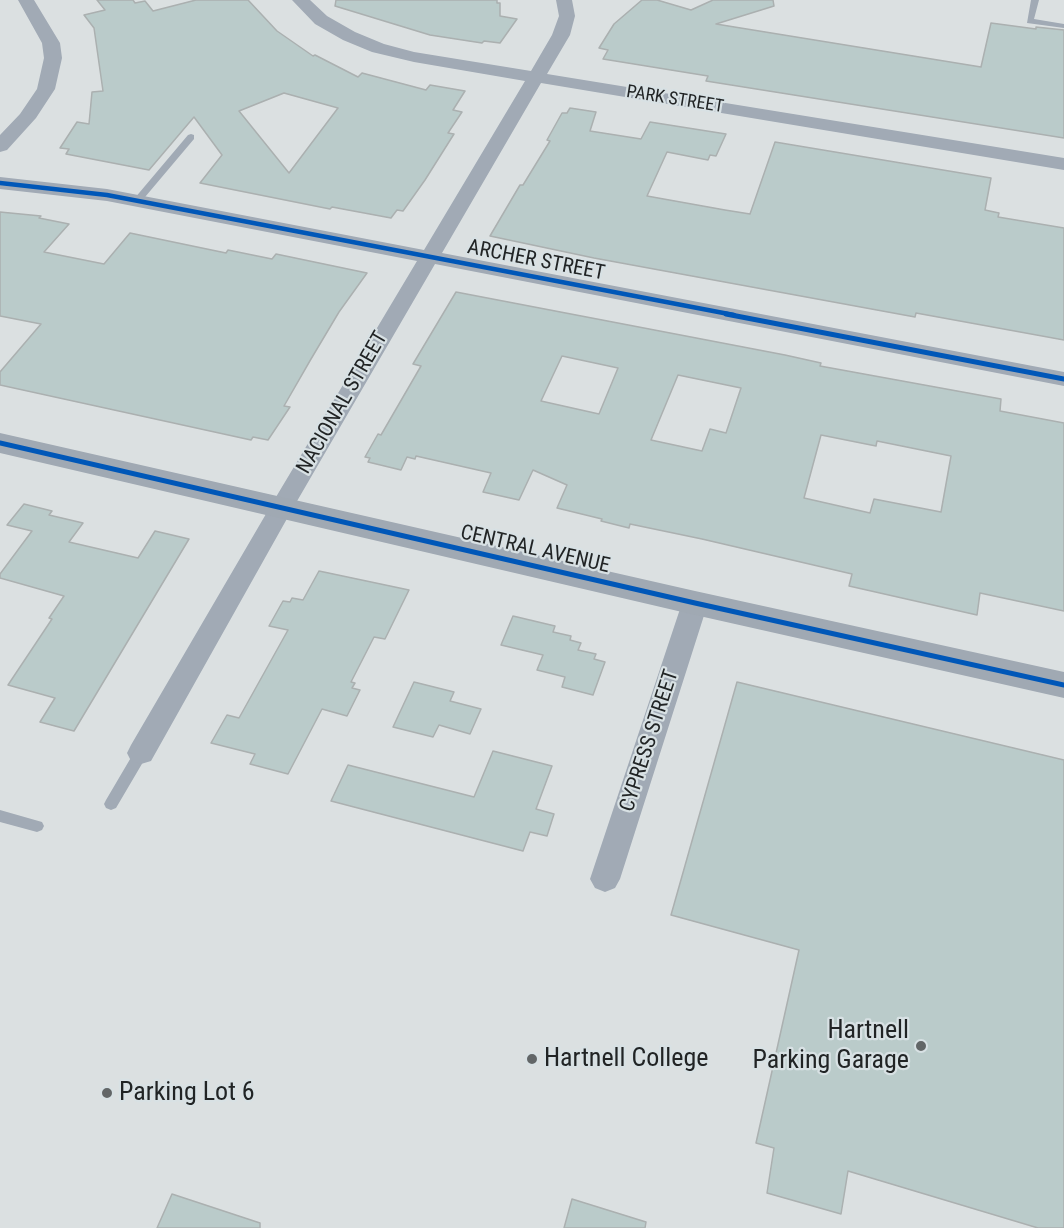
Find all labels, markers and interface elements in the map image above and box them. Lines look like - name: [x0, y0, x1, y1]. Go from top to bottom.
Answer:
- street label: PARK STREET: [625, 82, 725, 118]
- street label: ARCHER STREET: [465, 235, 607, 287]
- street label: NACIONAL STREET: [292, 327, 394, 479]
- street label: CENTRAL AVENUE: [458, 521, 612, 579]
- street label: CYPRESS STREET: [615, 667, 685, 815]
- place label: Hartnell Parking Garage: [753, 1015, 909, 1076]
- marker: Hartnell Parking Garage: [914, 1039, 928, 1053]
- place label: Hartnell College: [544, 1043, 708, 1075]
- marker: Hartnell College: [525, 1052, 539, 1066]
- place label: Parking Lot 6: [119, 1077, 255, 1109]
- marker: Parking Lot 6: [100, 1086, 114, 1100]

